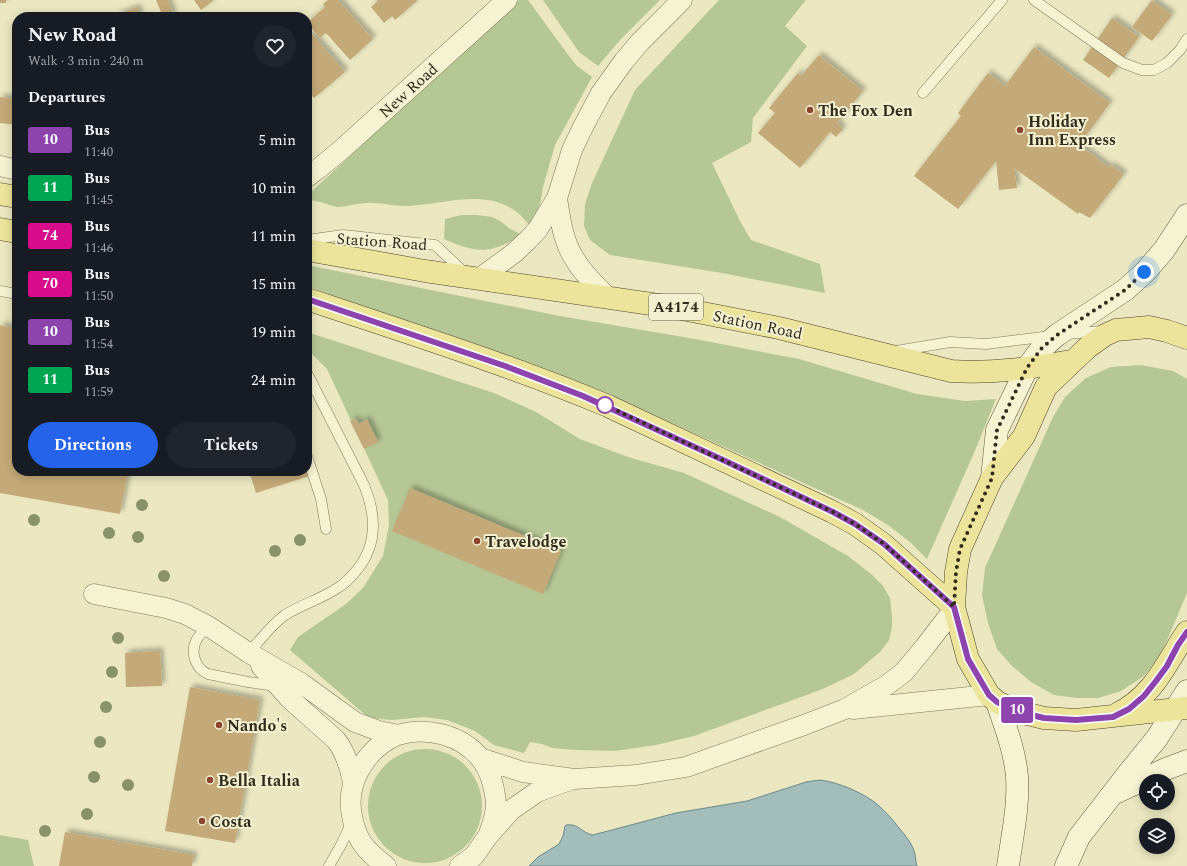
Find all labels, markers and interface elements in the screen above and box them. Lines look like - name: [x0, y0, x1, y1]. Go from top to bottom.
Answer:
- text: New Road: [28, 21, 117, 50]
- button: heart: [254, 25, 296, 67]
- text: Walk · 3 min · 240 m: [28, 51, 144, 71]
- street label: New Road: [374, 57, 444, 124]
- text: Departures: [28, 86, 106, 109]
- place label: The Fox Den: [818, 99, 913, 123]
- marker: The Fox Den: [805, 105, 815, 115]
- place label: Holiday Inn Express: [1028, 110, 1116, 152]
- text: Bus: [84, 119, 110, 142]
- marker: Holiday Inn Express: [1015, 125, 1025, 135]
- text: 10: [42, 129, 58, 150]
- text: 5 min: [258, 129, 296, 152]
- text: 11:40: [84, 142, 113, 162]
- text: Bus: [84, 167, 110, 190]
- text: 11: [42, 177, 58, 198]
- text: 10 min: [251, 177, 296, 200]
- text: 11:45: [84, 190, 113, 210]
- text: Bus: [84, 215, 110, 238]
- text: 74: [42, 225, 58, 246]
- text: 11 min: [251, 225, 296, 248]
- street label: Station Road: [336, 227, 428, 257]
- text: 11:46: [84, 238, 113, 258]
- your location: [1134, 262, 1154, 282]
- text: Bus: [84, 263, 110, 286]
- text: 70: [42, 273, 58, 294]
- text: 15 min: [251, 273, 296, 296]
- text: 11:50: [84, 286, 113, 306]
- road number: A4174: [649, 294, 703, 320]
- street label: Station Road: [711, 304, 805, 346]
- text: Bus: [84, 311, 110, 334]
- text: 10: [42, 321, 58, 342]
- text: 19 min: [251, 321, 296, 344]
- text: 11:54: [84, 334, 113, 354]
- text: Bus: [84, 359, 110, 382]
- text: 11: [42, 369, 58, 390]
- text: 24 min: [251, 369, 296, 392]
- text: 11:59: [84, 382, 113, 402]
- unlabelled marker: [596, 396, 614, 414]
- button: Directions: [28, 422, 158, 468]
- button: Tickets: [166, 422, 296, 468]
- place label: Travelodge: [485, 530, 567, 554]
- marker: Travelodge: [472, 536, 482, 546]
- line badge: 10: [999, 697, 1035, 723]
- text: 10: [1009, 699, 1025, 720]
- place label: Nando's: [227, 714, 287, 738]
- marker: Nando's: [214, 720, 224, 730]
- place label: Bella Italia: [218, 769, 301, 793]
- map controls: [1139, 774, 1175, 854]
- button: locate: [1139, 774, 1175, 810]
- marker: Bella Italia: [205, 775, 215, 785]
- place label: Costa: [210, 810, 252, 834]
- marker: Costa: [197, 816, 207, 826]
- button: layers: [1139, 818, 1175, 854]

